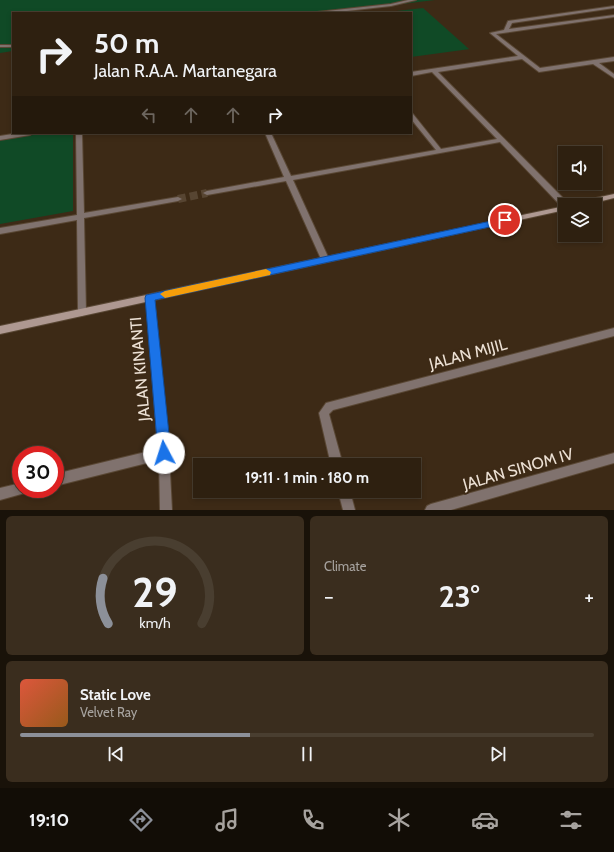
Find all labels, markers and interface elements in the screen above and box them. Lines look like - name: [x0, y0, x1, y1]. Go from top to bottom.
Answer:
- text: 50 m: [94, 26, 159, 60]
- icon: right: [28, 28, 80, 80]
- text: Jalan R.A.A. Martanegara: [94, 60, 277, 82]
- icon: left: [138, 104, 160, 126]
- icon: ahead: [180, 104, 202, 126]
- icon: ahead: [222, 104, 244, 126]
- icon: right: [264, 104, 286, 126]
- map controls: [558, 146, 602, 242]
- button: sound: [558, 146, 602, 190]
- button: layers: [558, 198, 602, 242]
- pin: [488, 203, 522, 237]
- icon: arrive: [494, 209, 516, 231]
- street label: JALAN KINANTI: [126, 316, 154, 423]
- street label: JALAN MIJIL: [426, 334, 509, 374]
- position arrow: [143, 432, 185, 474]
- street label: JALAN SINOM IV: [460, 444, 576, 494]
- speed limit sign: 30: [12, 446, 64, 498]
- text: 19:11 · 1 min · 180 m: [245, 469, 369, 487]
- text: Climate: [324, 558, 366, 574]
- text: 29: [132, 566, 178, 616]
- text: 23°: [439, 578, 479, 615]
- text: −: [324, 583, 334, 610]
- text: +: [584, 583, 594, 610]
- text: km/h: [139, 613, 171, 631]
- text: Static Love: [80, 686, 151, 704]
- text: Velvet Ray: [80, 704, 137, 720]
- icon: previous: [105, 743, 127, 765]
- icon: pause: [296, 743, 318, 765]
- icon: next: [487, 743, 509, 765]
- icon: directions: [127, 806, 155, 834]
- icon: music: [213, 806, 241, 834]
- icon: phone: [299, 806, 327, 834]
- icon: climate: [385, 806, 413, 834]
- icon: car: [471, 806, 499, 834]
- icon: filters: [557, 806, 585, 834]
- text: 19:10: [29, 809, 69, 831]

